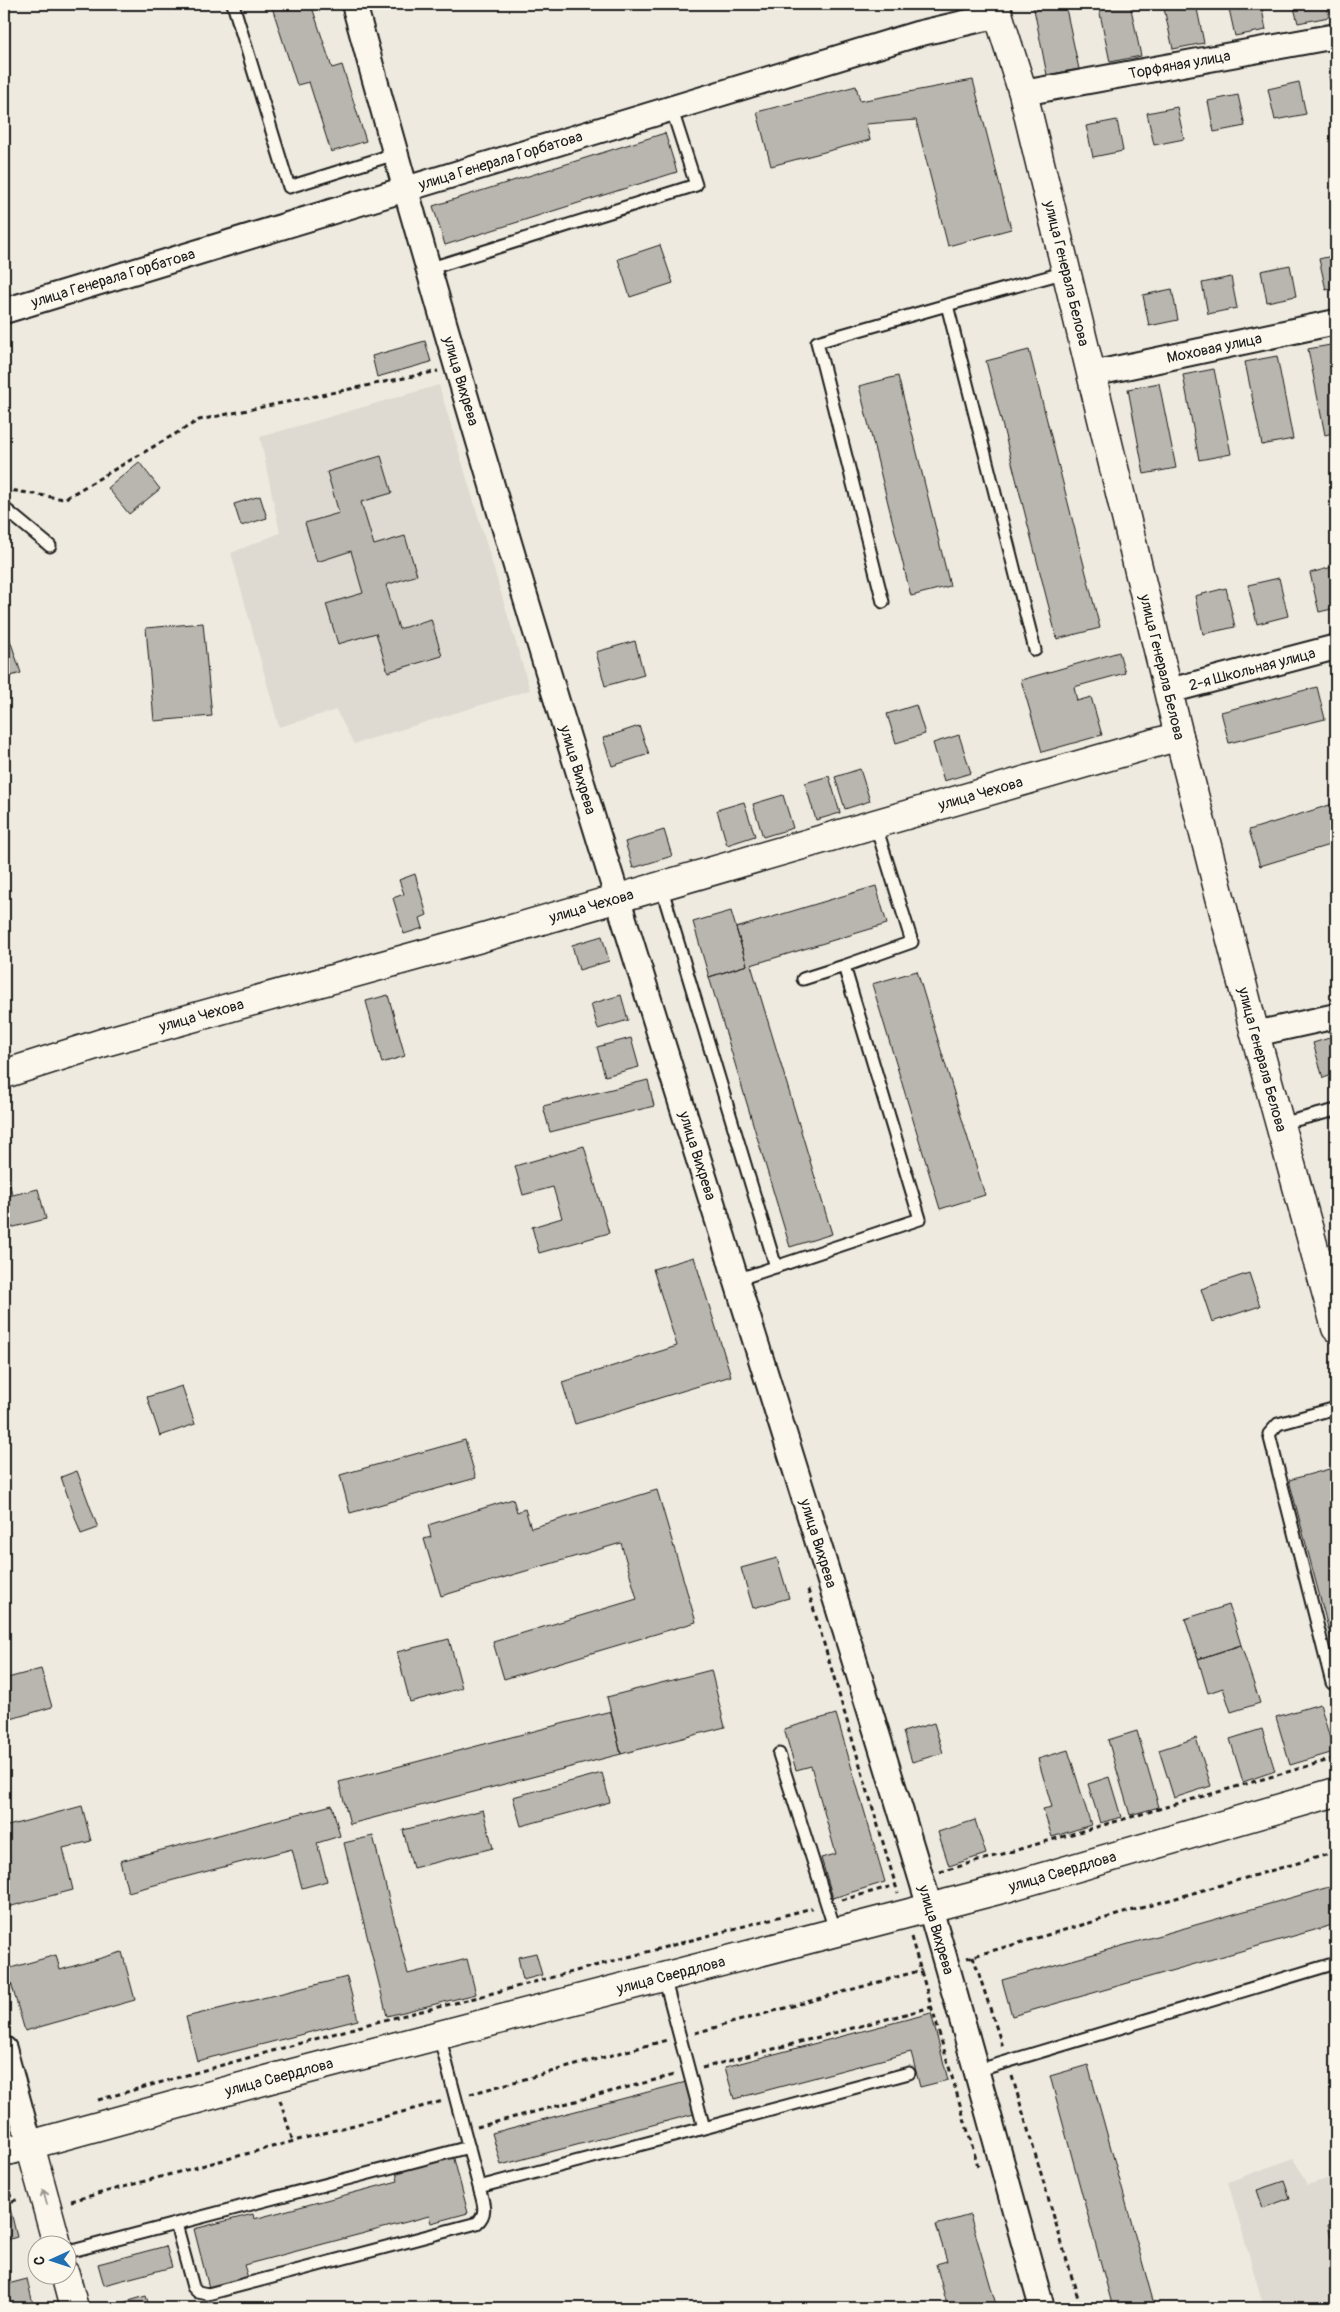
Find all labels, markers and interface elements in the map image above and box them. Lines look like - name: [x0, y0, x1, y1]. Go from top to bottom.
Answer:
- street label: Торфяная улица: [1127, 46, 1232, 84]
- street label: улица Генерала Горбатова: [416, 127, 585, 195]
- street label: улица Генерала Белова: [1039, 198, 1093, 348]
- street label: улица Генерала Горбатова: [28, 245, 197, 312]
- street label: Моховая улица: [1165, 329, 1264, 368]
- street label: улица Вихрева: [438, 333, 483, 428]
- street label: улица Генерала Белова: [1135, 591, 1189, 742]
- street label: 2-я Школьная улица: [1187, 644, 1318, 695]
- street label: улица Вихрева: [555, 722, 600, 817]
- street label: улица Чехова: [935, 773, 1025, 815]
- street label: улица Чехова: [546, 885, 636, 928]
- street label: улица Генерала Белова: [1233, 984, 1291, 1134]
- street label: улица Чехова: [156, 995, 246, 1037]
- street label: улица Вихрева: [674, 1108, 720, 1203]
- street label: улица Вихрева: [795, 1496, 841, 1590]
- street label: улица Свердлова: [1006, 1847, 1119, 1897]
- street label: улица Вихрева: [913, 1882, 958, 1977]
- street label: улица Свердлова: [614, 1952, 727, 1999]
- street label: улица Свердлова: [222, 2054, 335, 2101]
- one-way arrow: [40, 2190, 49, 2206]
- north arrow: [28, 2234, 78, 2284]
- text: С: [31, 2256, 48, 2265]

